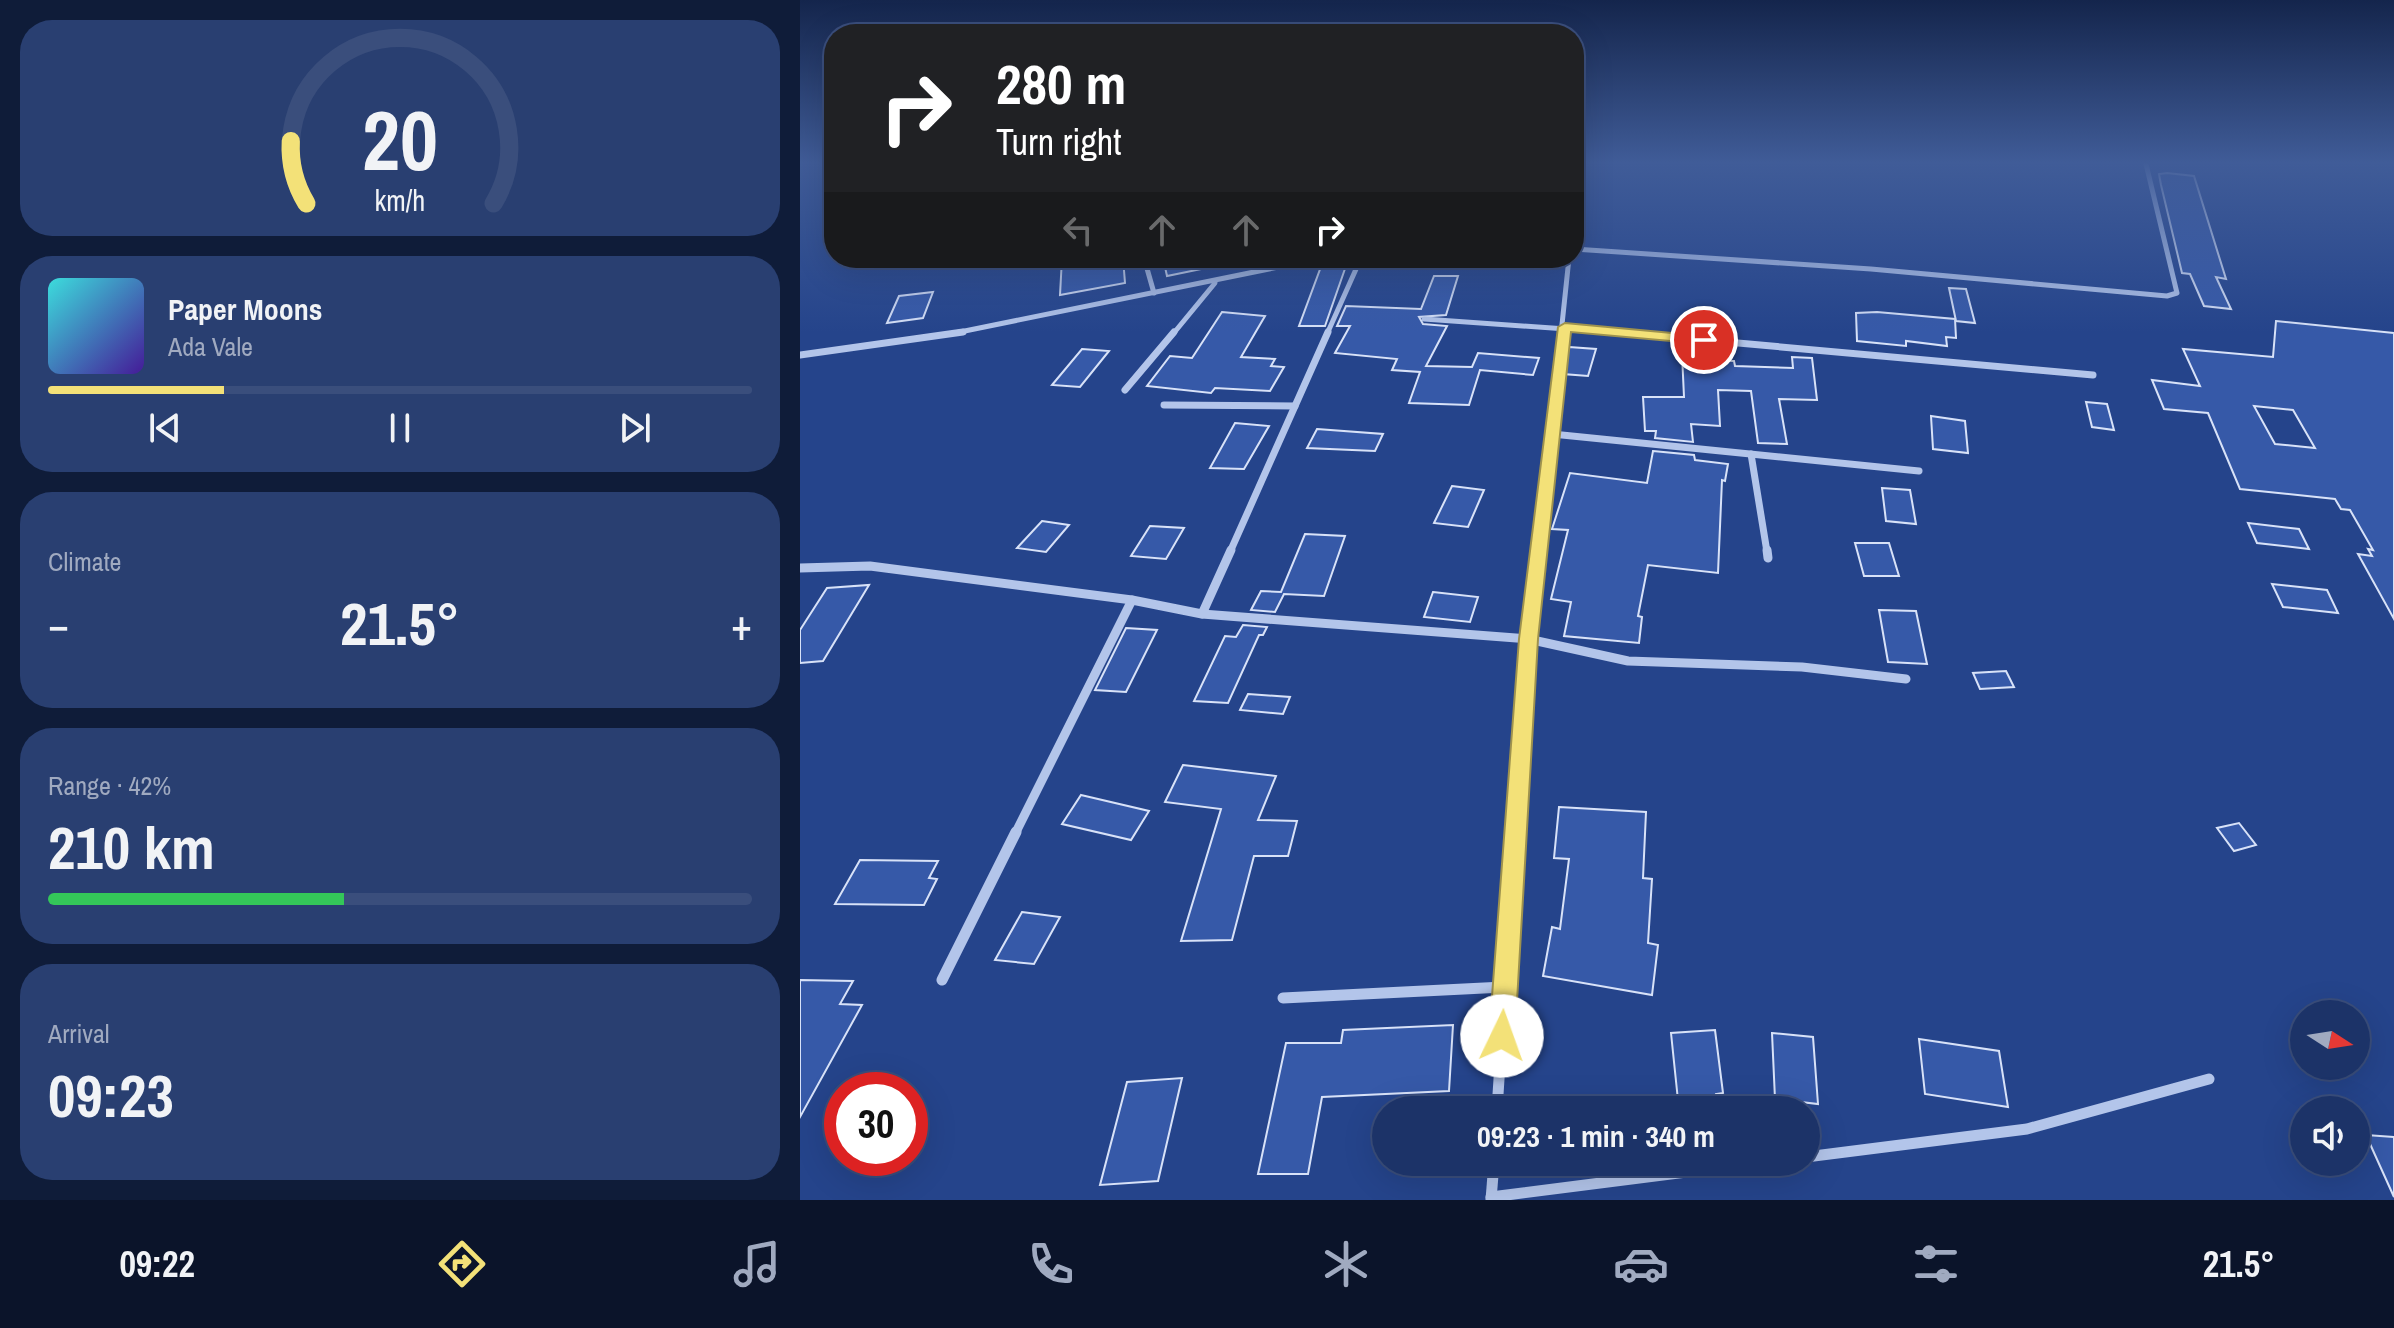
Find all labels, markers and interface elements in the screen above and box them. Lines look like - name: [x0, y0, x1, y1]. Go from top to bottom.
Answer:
- text: 280 m: [996, 46, 1126, 121]
- icon: right: [864, 56, 968, 160]
- text: 20: [362, 84, 438, 196]
- text: Turn right: [996, 118, 1121, 166]
- text: km/h: [375, 181, 425, 220]
- icon: left: [1056, 208, 1100, 252]
- icon: ahead: [1140, 208, 1184, 252]
- icon: ahead: [1224, 208, 1268, 252]
- icon: right: [1308, 208, 1352, 252]
- text: Paper Moons: [168, 289, 322, 329]
- pin: [1670, 306, 1738, 374]
- icon: arrive: [1682, 318, 1726, 362]
- text: Ada Vale: [168, 329, 253, 364]
- icon: previous: [143, 406, 187, 450]
- icon: pause: [378, 406, 422, 450]
- icon: next: [613, 406, 657, 450]
- text: Climate: [48, 544, 121, 579]
- text: 21.5°: [340, 583, 460, 664]
- text: −: [48, 594, 69, 654]
- text: +: [731, 594, 752, 654]
- text: Range · 42%: [48, 768, 171, 803]
- text: 210 km: [48, 807, 215, 888]
- position arrow: [1460, 994, 1544, 1078]
- north arrow: [2290, 1000, 2370, 1080]
- map controls: [2290, 1000, 2370, 1176]
- text: Arrival: [48, 1016, 110, 1051]
- text: 09:23: [48, 1055, 174, 1136]
- speed limit sign: 30: [824, 1072, 928, 1176]
- button: sound: [2290, 1096, 2370, 1176]
- text: 09:23 · 1 min · 340 m: [1477, 1116, 1715, 1156]
- icon: directions: [434, 1236, 490, 1292]
- icon: music: [729, 1236, 785, 1292]
- icon: phone: [1023, 1236, 1079, 1292]
- icon: climate: [1318, 1236, 1374, 1292]
- icon: car: [1613, 1236, 1669, 1292]
- icon: filters: [1908, 1236, 1964, 1292]
- text: 09:22: [119, 1240, 195, 1288]
- text: 21.5°: [2203, 1240, 2275, 1288]

